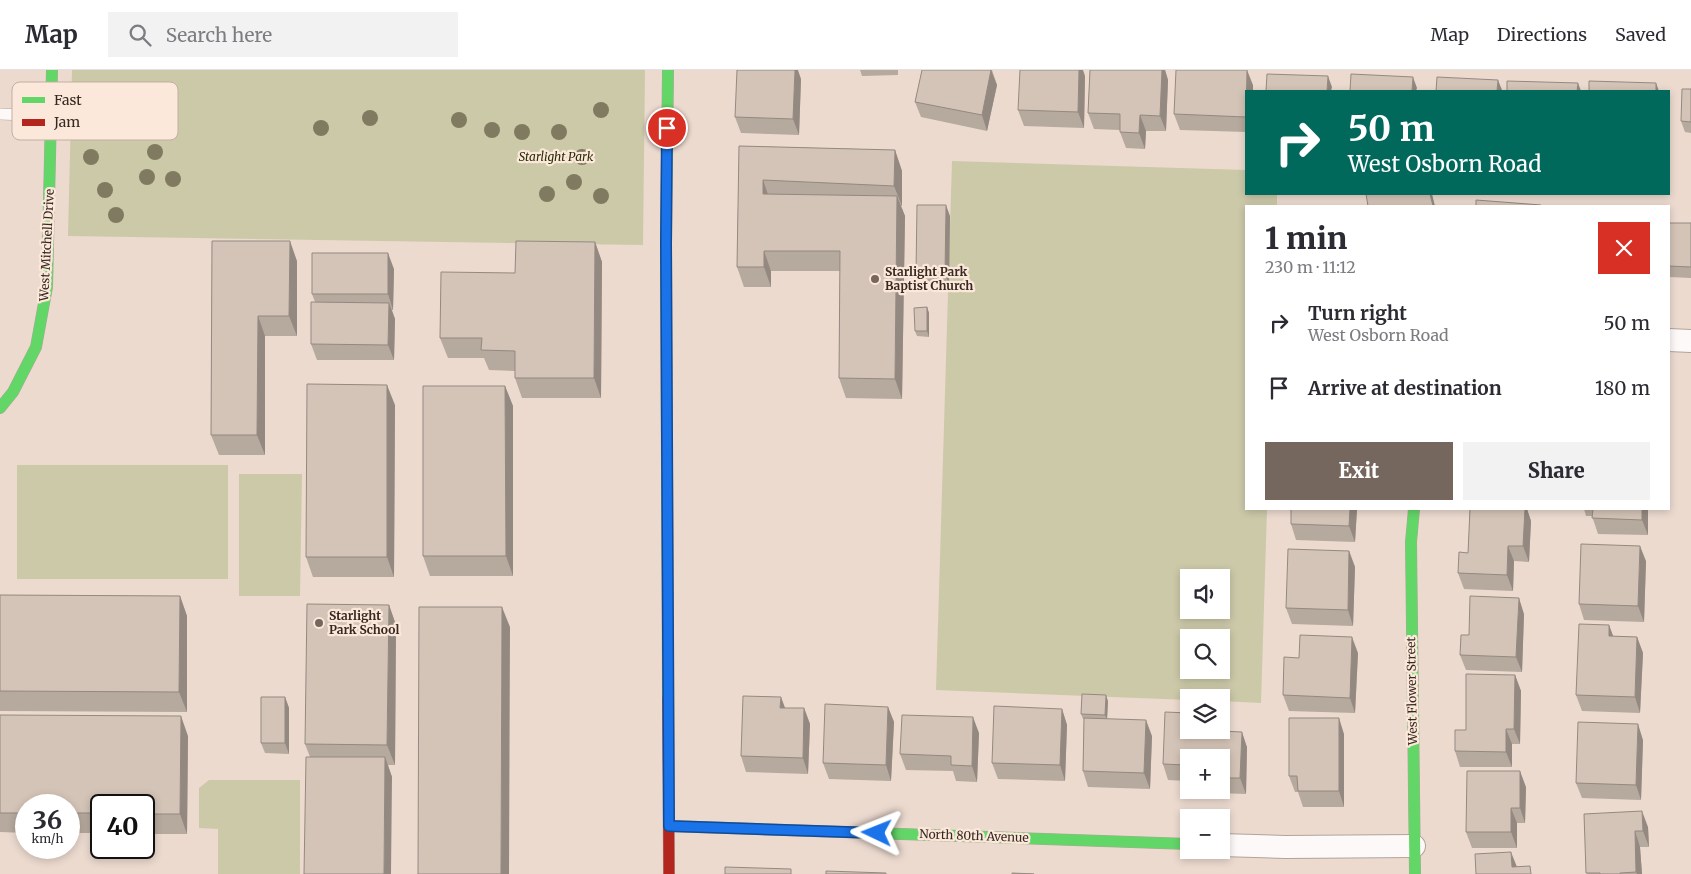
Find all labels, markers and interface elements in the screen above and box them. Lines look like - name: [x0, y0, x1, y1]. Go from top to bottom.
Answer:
- search box: [108, 12, 458, 57]
- text: Map: [25, 19, 78, 50]
- icon: search: [126, 21, 154, 49]
- text: Search here: [166, 23, 272, 47]
- text: Map: [1431, 23, 1469, 46]
- text: Directions: [1497, 23, 1587, 46]
- text: Saved: [1615, 23, 1666, 46]
- legend: [12, 82, 178, 140]
- text: Fast: [54, 91, 82, 109]
- pin: [646, 107, 688, 149]
- text: 50 m: [1348, 107, 1435, 151]
- icon: right: [1265, 110, 1330, 175]
- text: Jam: [53, 113, 80, 131]
- icon: arrive: [653, 114, 681, 142]
- park label: Starlight Park: [519, 149, 594, 164]
- text: West Osborn Road: [1348, 150, 1541, 178]
- street label: West Mitchell Drive: [36, 188, 57, 303]
- text: 1 min: [1265, 219, 1347, 257]
- button: close: [1598, 222, 1650, 274]
- text: 230 m · 11:12: [1265, 257, 1356, 277]
- place label: Starlight Park Baptist Church: [885, 264, 973, 293]
- marker: Starlight Park Baptist Church: [869, 273, 881, 285]
- text: Turn right: [1308, 301, 1407, 325]
- icon: right: [1265, 309, 1293, 337]
- text: 50 m: [1604, 311, 1650, 335]
- text: West Osborn Road: [1308, 325, 1449, 345]
- icon: arrive: [1265, 374, 1293, 402]
- text: Arrive at destination: [1308, 376, 1502, 400]
- text: 180 m: [1595, 376, 1650, 400]
- button: Exit: [1265, 442, 1453, 500]
- button: Share: [1463, 442, 1650, 500]
- map controls: [1180, 569, 1230, 859]
- button: sound: [1180, 569, 1230, 619]
- place label: Starlight Park School: [329, 608, 399, 637]
- marker: Starlight Park School: [313, 617, 325, 629]
- button: search: [1180, 629, 1230, 679]
- street label: West Flower Street: [1403, 636, 1420, 746]
- button: layers: [1180, 689, 1230, 739]
- button: +: [1180, 749, 1230, 799]
- speed limit sign: 40: [90, 794, 155, 859]
- text: 36: [33, 804, 62, 836]
- position arrow: [850, 806, 902, 858]
- button: −: [1180, 809, 1230, 859]
- street label: North 80th Avenue: [919, 826, 1029, 845]
- text: km/h: [32, 831, 63, 846]

